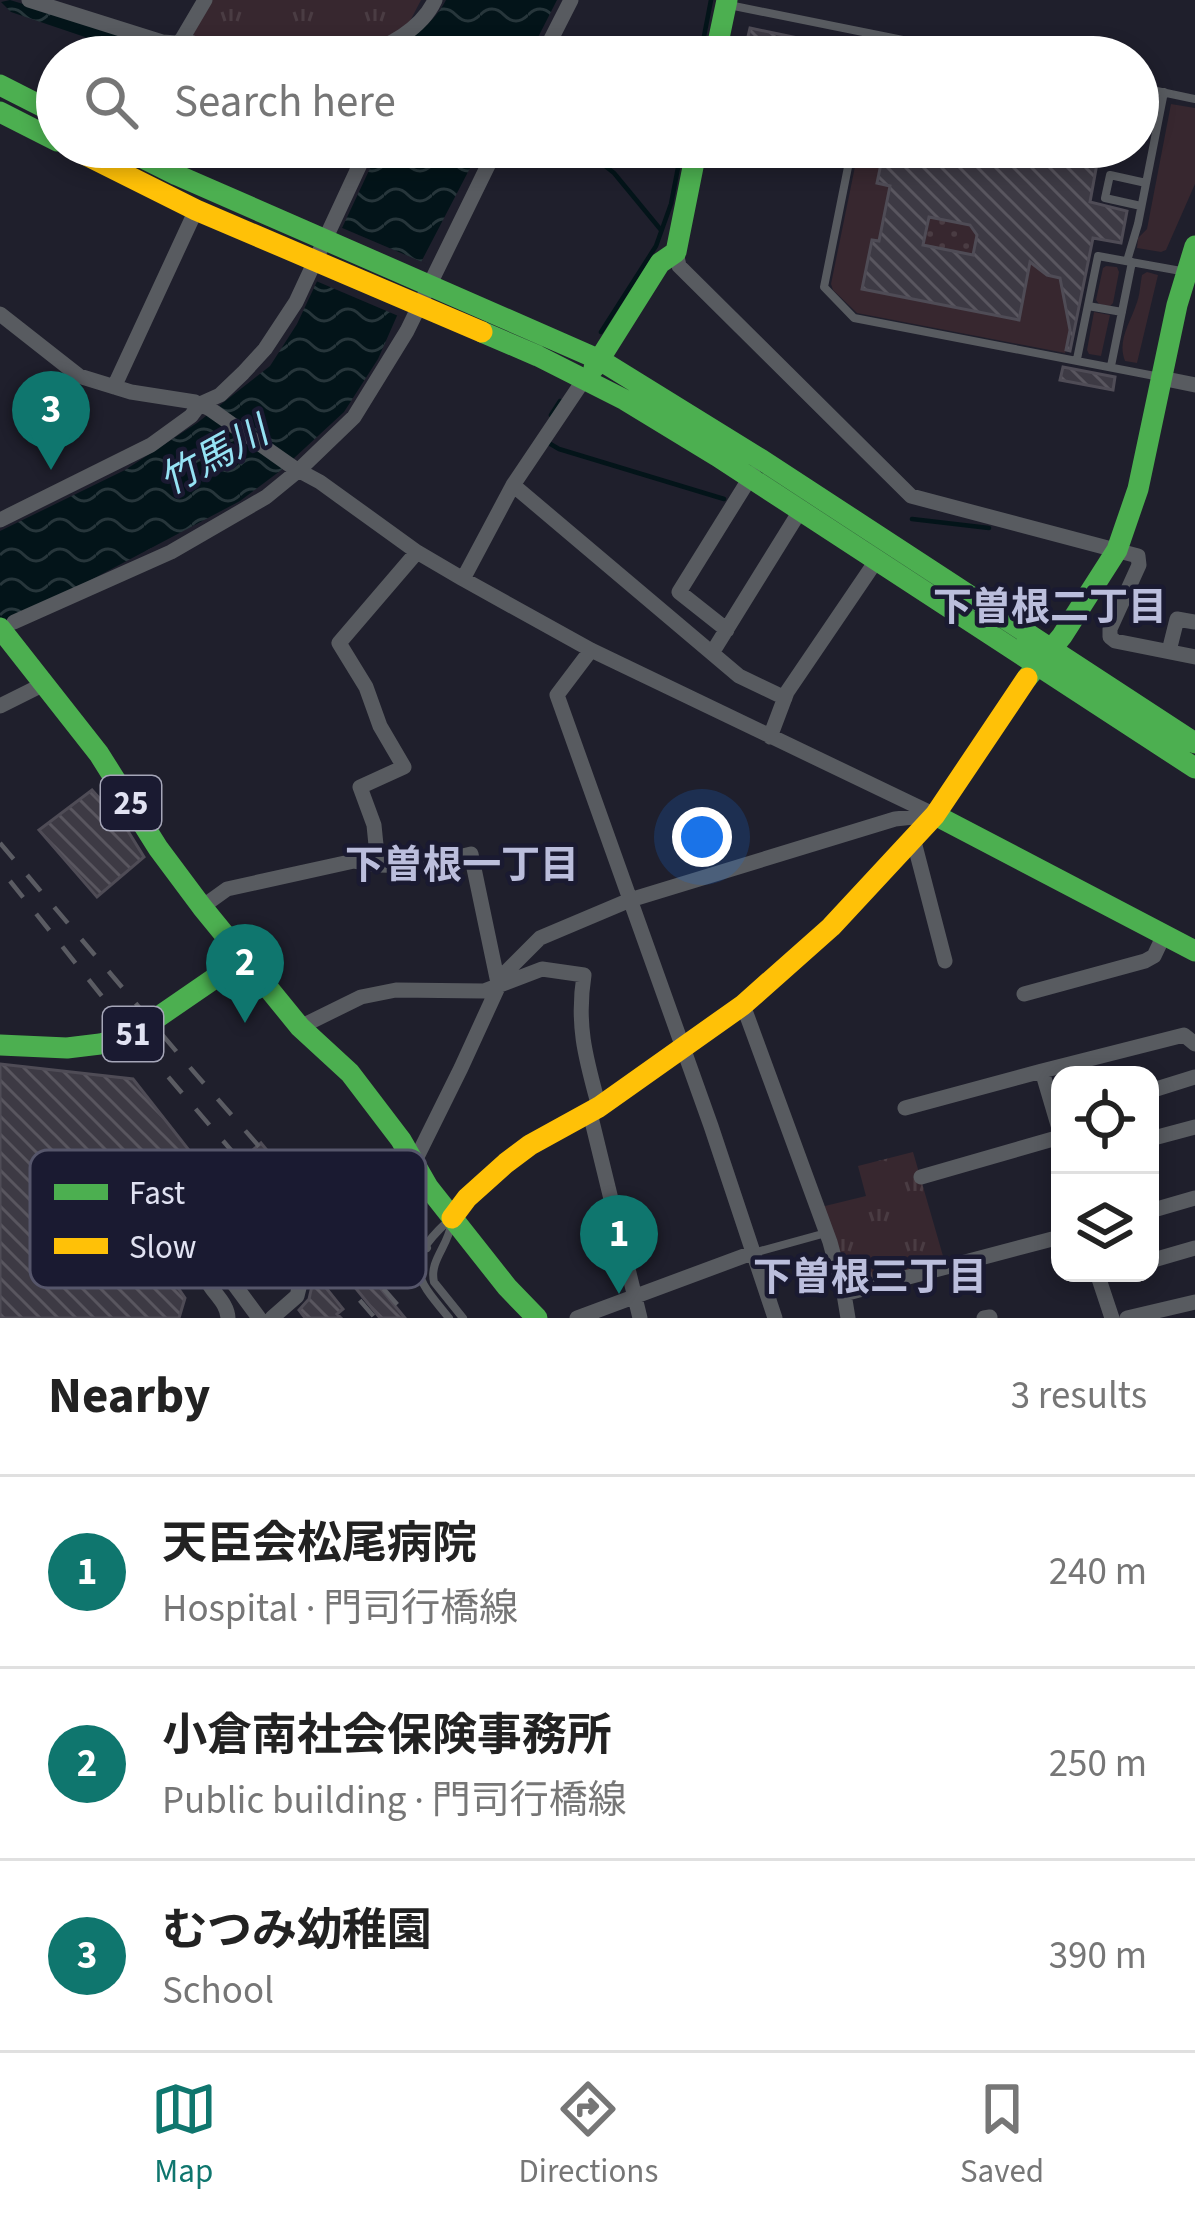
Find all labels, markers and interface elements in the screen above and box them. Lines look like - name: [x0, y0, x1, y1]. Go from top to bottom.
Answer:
- search box: [36, 36, 1159, 168]
- icon: search: [78, 69, 144, 135]
- text: Search here: [174, 70, 396, 134]
- pin: 3: [12, 371, 90, 470]
- water label: 竹馬川: [149, 402, 282, 510]
- district label: 下曽根二丁目: [933, 580, 1167, 636]
- road number: 25: [101, 776, 161, 830]
- your location: [672, 807, 732, 867]
- district label: 下曽根一丁目: [345, 838, 579, 894]
- pin: 2: [206, 924, 284, 1023]
- road number: 51: [103, 1007, 163, 1061]
- map controls: [1051, 1066, 1159, 1282]
- button: locate: [1051, 1066, 1159, 1174]
- legend: [30, 1150, 426, 1288]
- text: Fast: [129, 1170, 185, 1217]
- button: layers: [1051, 1174, 1159, 1282]
- pin: 1: [580, 1195, 658, 1294]
- text: Slow: [129, 1224, 197, 1271]
- district label: 下曽根三丁目: [753, 1250, 987, 1306]
- text: Nearby: [48, 1360, 210, 1432]
- text: 3 results: [1011, 1368, 1147, 1424]
- text: 天臣会松尾病院: [162, 1512, 477, 1576]
- text: 1: [77, 1544, 97, 1600]
- text: 240 m: [1049, 1544, 1147, 1600]
- text: Hospital · 門司行橋線: [162, 1581, 518, 1637]
- text: 小倉南社会保険事務所: [162, 1704, 612, 1768]
- text: 2: [77, 1736, 97, 1792]
- text: 250 m: [1049, 1736, 1147, 1792]
- text: Public building · 門司行橋線: [162, 1773, 627, 1829]
- text: むつみ幼稚園: [162, 1899, 432, 1963]
- text: 3: [77, 1928, 97, 1984]
- text: 390 m: [1049, 1928, 1147, 1984]
- text: School: [162, 1963, 274, 2019]
- tab: Map: [151, 2076, 217, 2195]
- tab: Directions: [519, 2076, 658, 2195]
- tab: Saved: [960, 2076, 1044, 2195]

